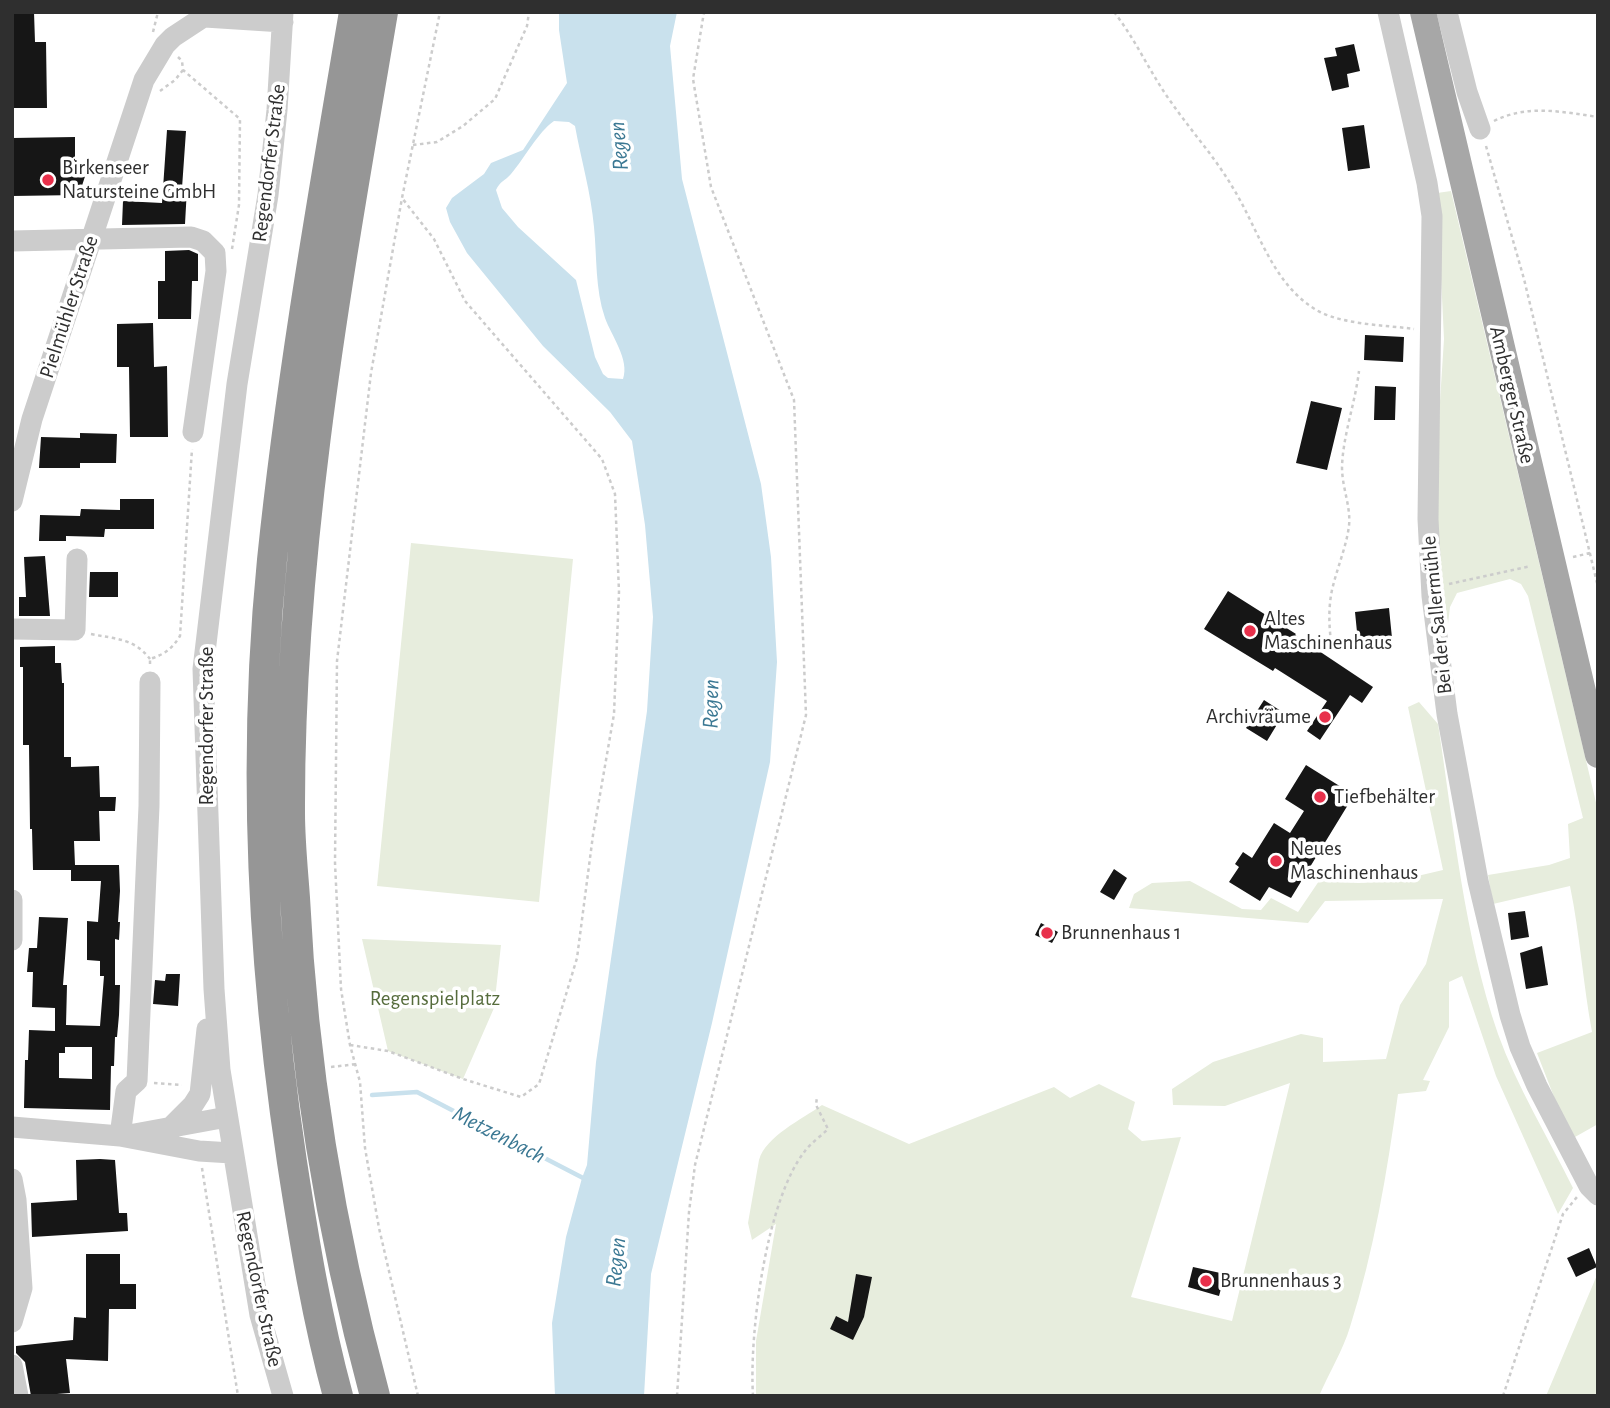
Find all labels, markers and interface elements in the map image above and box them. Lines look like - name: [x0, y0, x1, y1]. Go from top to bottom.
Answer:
- street label: Regendorfer Straße: [247, 83, 291, 243]
- water label: Regen: [603, 120, 635, 172]
- place label: Birkenseer Natursteine GmbH: [62, 155, 216, 205]
- marker: Birkenseer Natursteine GmbH: [40, 172, 56, 188]
- street label: Pielmühler Straße: [34, 232, 104, 382]
- street label: Amberger Straße: [1484, 324, 1540, 466]
- street label: Bei der Sallermühle: [1416, 534, 1458, 696]
- place label: Altes Maschinenhaus: [1264, 606, 1392, 656]
- marker: Altes Maschinenhaus: [1242, 623, 1258, 639]
- street label: Regendorfer Straße: [194, 647, 220, 805]
- water label: Regen: [697, 679, 725, 729]
- place label: Archivräume: [1206, 704, 1311, 730]
- marker: Archivräume: [1317, 709, 1333, 725]
- place label: Tiefbehälter: [1334, 784, 1435, 810]
- marker: Tiefbehälter: [1312, 789, 1328, 805]
- place label: Neues Maschinenhaus: [1290, 836, 1418, 886]
- marker: Neues Maschinenhaus: [1268, 853, 1284, 869]
- place label: Brunnenhaus 1: [1061, 920, 1181, 946]
- marker: Brunnenhaus 1: [1039, 925, 1055, 941]
- park label: Regenspielplatz: [370, 986, 500, 1012]
- water label: Metzenbach: [448, 1100, 550, 1170]
- street label: Regendorfer Straße: [230, 1209, 288, 1369]
- water label: Regen: [600, 1236, 632, 1288]
- place label: Brunnenhaus 3: [1220, 1268, 1342, 1294]
- marker: Brunnenhaus 3: [1198, 1273, 1214, 1289]

